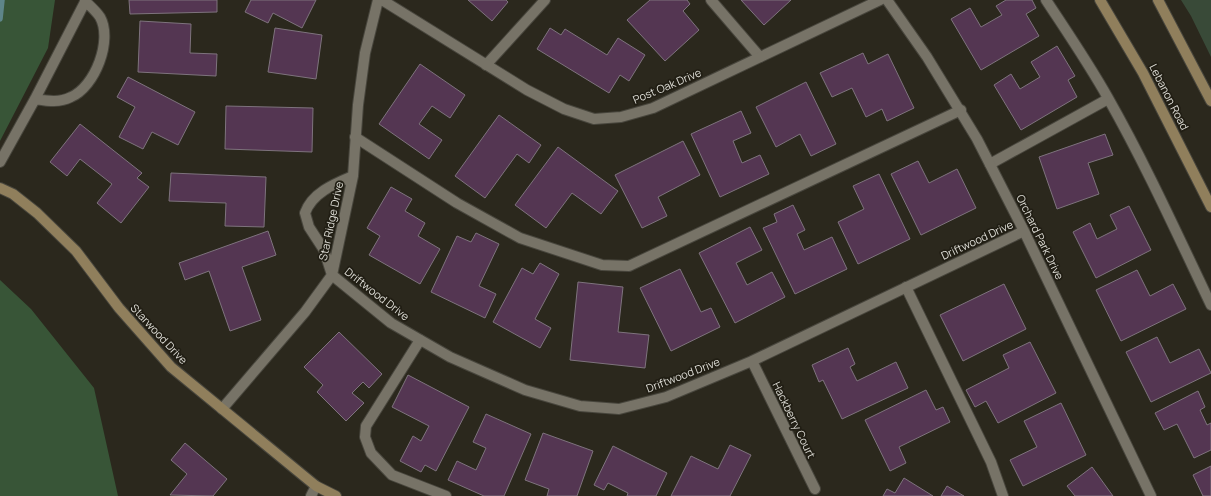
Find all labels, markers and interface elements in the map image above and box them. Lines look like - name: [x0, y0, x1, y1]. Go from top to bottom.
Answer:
- street label: Lebanon Road: [1146, 61, 1193, 132]
- street label: Post Oak Drive: [630, 64, 704, 107]
- street label: Star Ridge Drive: [315, 179, 346, 262]
- street label: Orchard Park Drive: [1013, 192, 1068, 282]
- street label: Driftwood Drive: [938, 216, 1016, 263]
- street label: Driftwood Drive: [342, 264, 413, 324]
- street label: Starwood Drive: [128, 300, 191, 367]
- street label: Driftwood Drive: [644, 353, 722, 395]
- street label: Hackberry Court: [769, 379, 819, 460]

